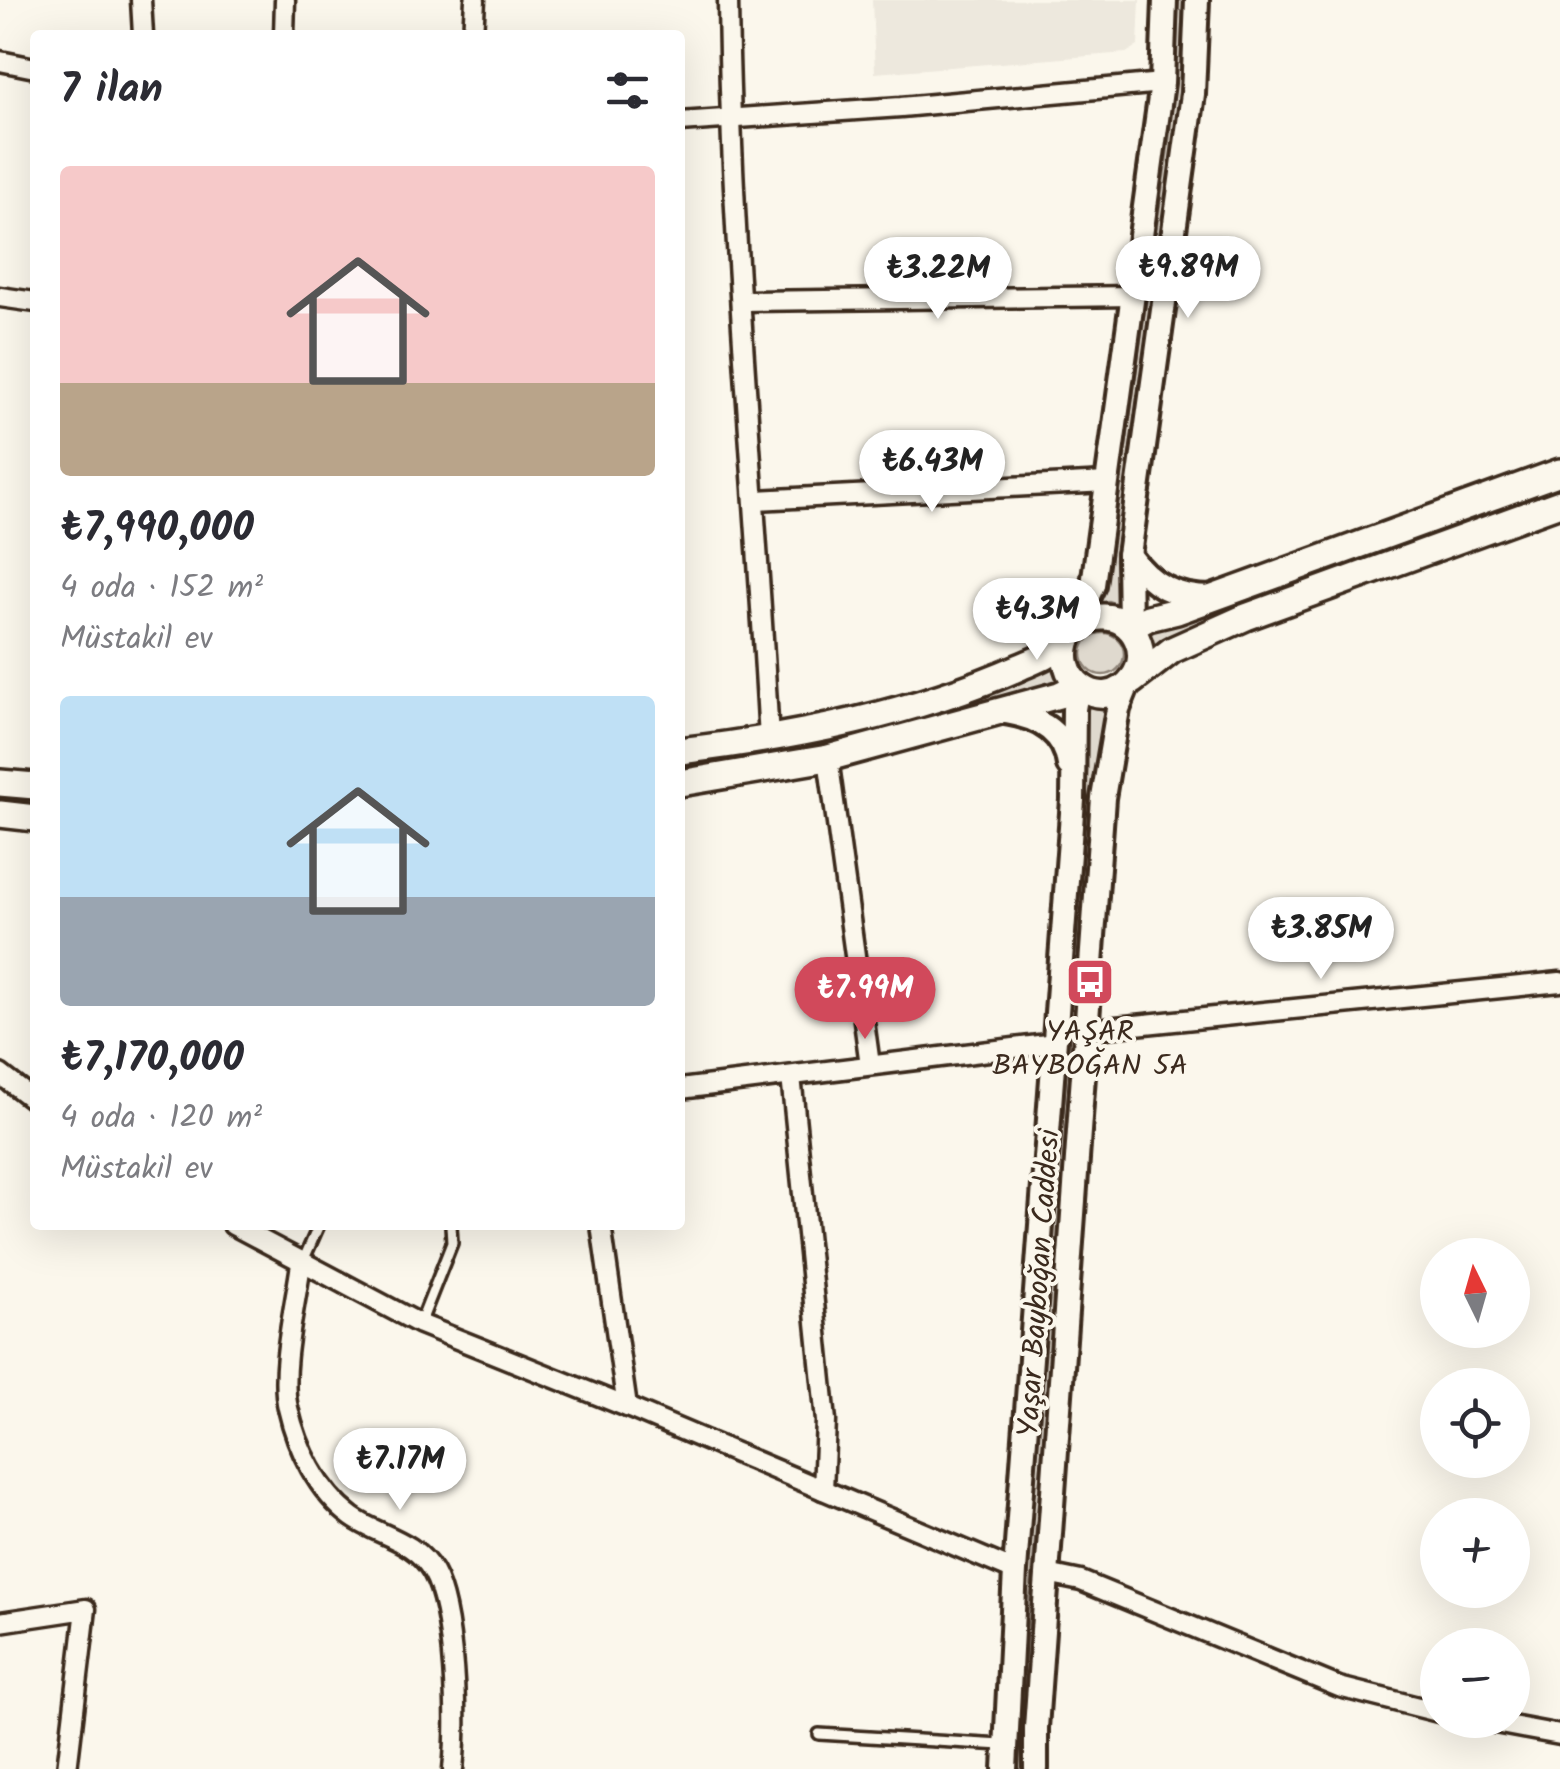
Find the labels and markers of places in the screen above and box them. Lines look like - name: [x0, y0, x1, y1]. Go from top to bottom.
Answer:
- pin: ₺9.89M: [1107, 236, 1269, 321]
- pin: ₺3.22M: [857, 237, 1019, 322]
- pin: ₺6.43M: [851, 430, 1013, 515]
- pin: ₺4.3M: [967, 578, 1107, 663]
- pin: ₺3.85M: [1240, 897, 1402, 982]
- bus stop icon: YAŞAR BAYBOĞAN 5A: [1064, 956, 1116, 1008]
- pin: ₺7.99M: [784, 957, 946, 1042]
- place label: YAŞAR BAYBOĞAN 5A: [992, 1009, 1188, 1091]
- pin: ₺7.17M: [319, 1428, 481, 1513]

